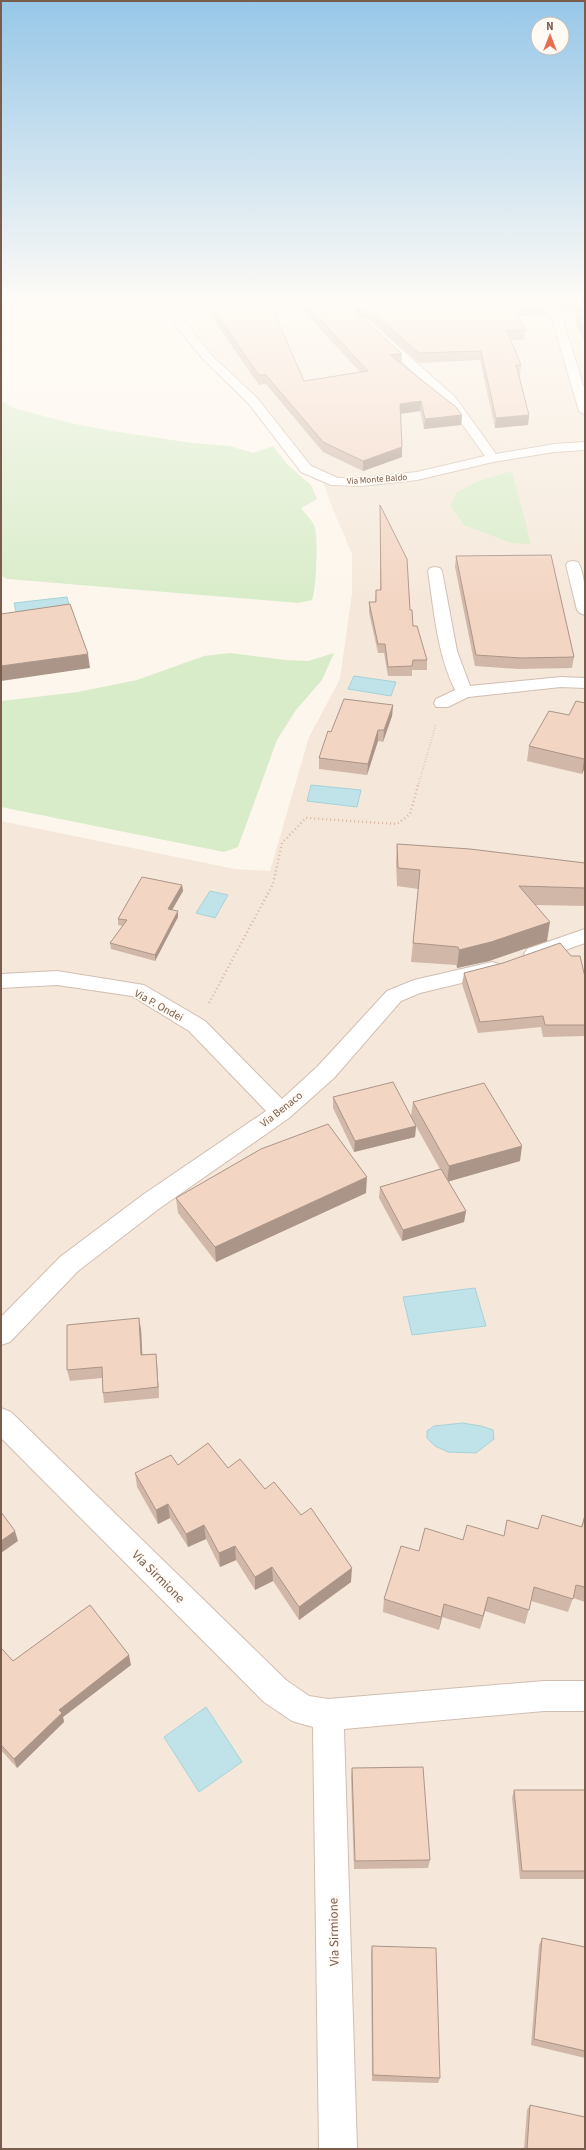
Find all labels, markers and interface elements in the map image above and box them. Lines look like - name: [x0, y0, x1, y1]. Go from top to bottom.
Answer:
- north arrow: [530, 16, 570, 56]
- text: N: [546, 19, 554, 34]
- street label: Via Monte Baldo: [346, 471, 408, 488]
- street label: Via P. Ondei: [132, 986, 186, 1025]
- street label: Via Benaco: [257, 1088, 306, 1131]
- street label: Via Sirmione: [128, 1546, 189, 1607]
- street label: Via Sirmione: [324, 1898, 344, 1966]

